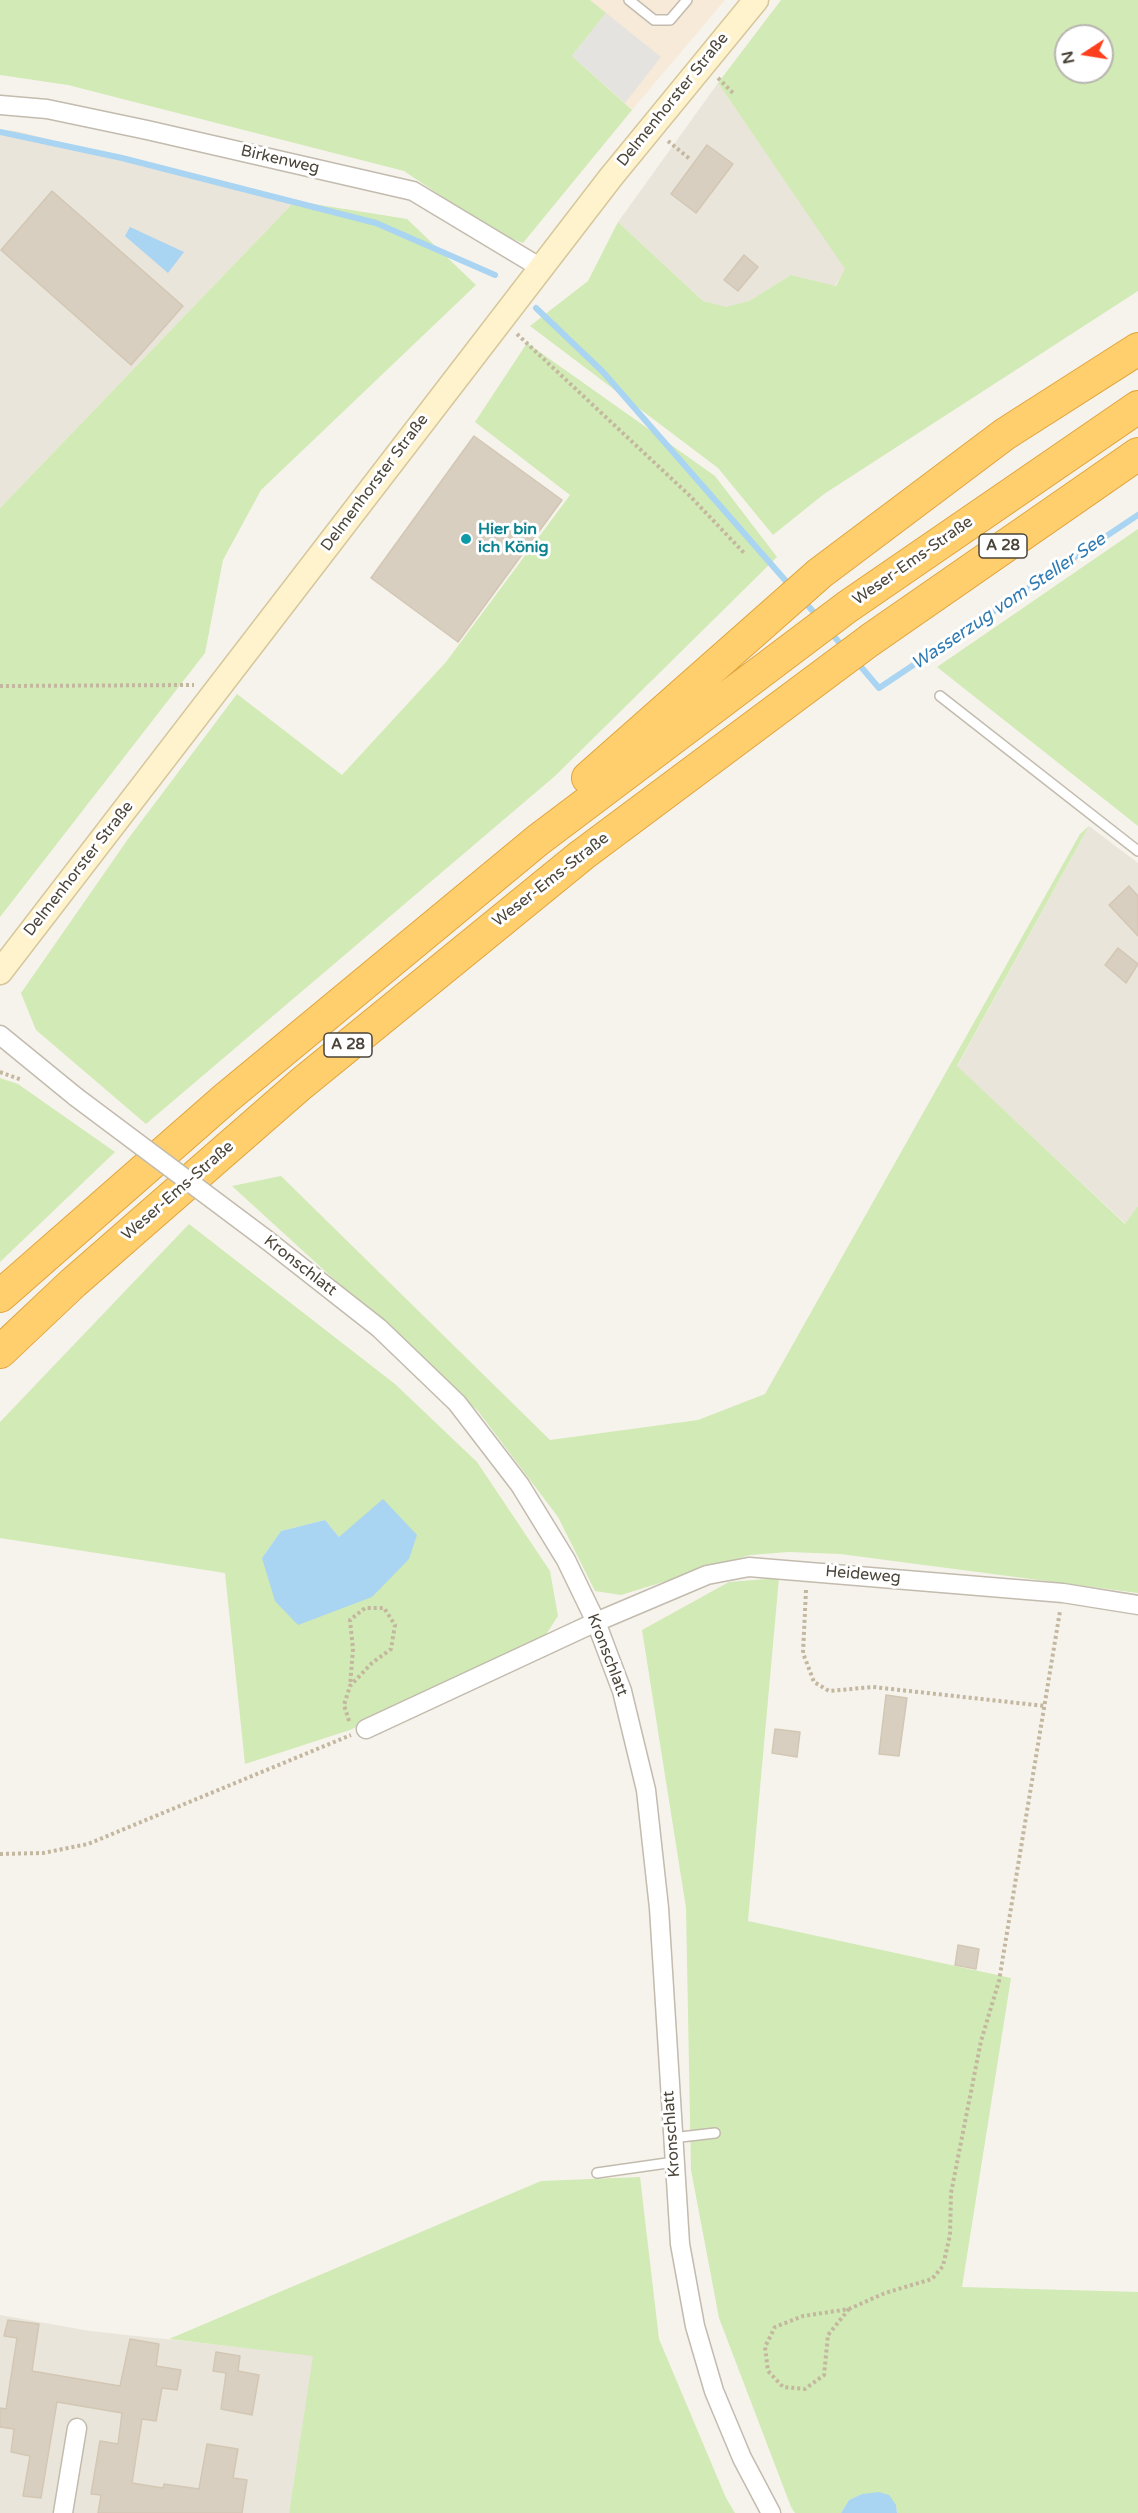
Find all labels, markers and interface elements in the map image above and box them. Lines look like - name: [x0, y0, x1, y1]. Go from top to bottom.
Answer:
- north arrow: [1054, 24, 1114, 84]
- street label: Delmenhorster Straße: [613, 29, 733, 171]
- text: N: [1057, 49, 1079, 66]
- street label: Birkenweg: [239, 142, 321, 178]
- street label: Delmenhorster Straße: [317, 411, 433, 555]
- street label: Weser-Ems-Straße: [849, 512, 977, 610]
- place label: Hier bin ich König: [478, 520, 549, 558]
- water label: Wasserzug vom Steller See: [908, 529, 1110, 675]
- marker: Hier bin ich König: [459, 532, 473, 546]
- road number: A 28: [979, 534, 1027, 558]
- street label: Delmenhorster Straße: [20, 798, 138, 940]
- street label: Weser-Ems-Straße: [489, 829, 613, 931]
- road number: A 28: [324, 1033, 372, 1057]
- street label: Weser-Ems-Straße: [118, 1137, 238, 1245]
- street label: Kronschlatt: [260, 1232, 340, 1300]
- street label: Heideweg: [824, 1562, 902, 1588]
- street label: Kronschlatt: [582, 1611, 632, 1699]
- street label: Kronschlatt: [659, 2090, 685, 2178]

